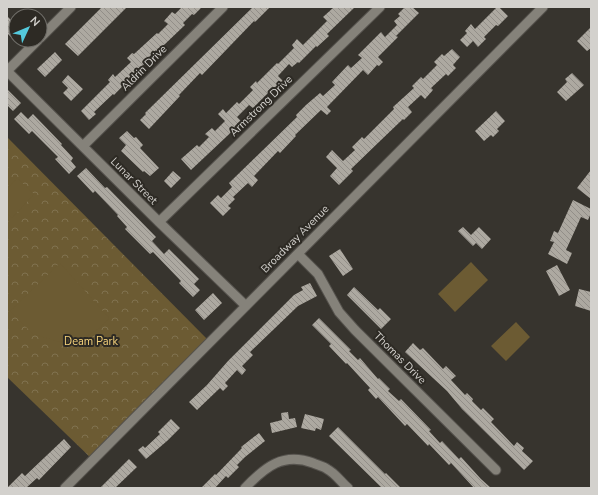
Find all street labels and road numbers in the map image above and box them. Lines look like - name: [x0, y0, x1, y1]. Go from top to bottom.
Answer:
- street label: Aldrin Drive: [118, 42, 170, 94]
- street label: Armstrong Drive: [226, 72, 296, 140]
- street label: Lunar Street: [107, 154, 161, 208]
- street label: Broadway Avenue: [258, 202, 332, 276]
- street label: Thomas Drive: [370, 328, 430, 388]

